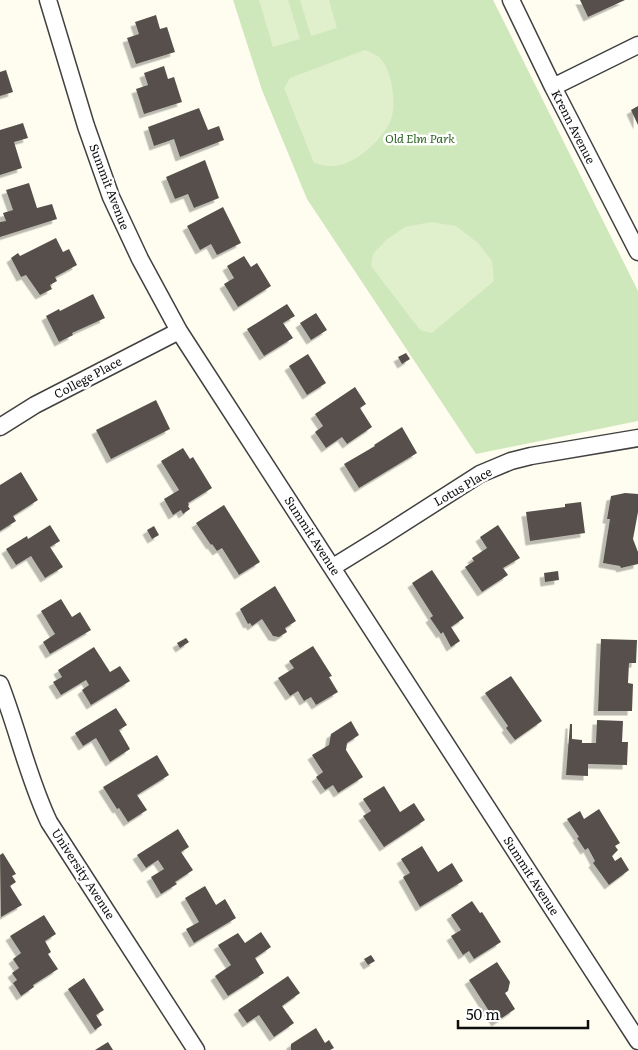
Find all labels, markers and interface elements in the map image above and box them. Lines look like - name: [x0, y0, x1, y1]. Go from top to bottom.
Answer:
- street label: Krenn Avenue: [547, 86, 600, 167]
- park label: Old Elm Park: [385, 129, 455, 147]
- street label: Summit Avenue: [85, 141, 135, 232]
- street label: College Place: [51, 352, 125, 403]
- street label: Lotus Place: [430, 462, 495, 510]
- street label: Summit Avenue: [281, 492, 345, 578]
- street label: University Avenue: [48, 825, 120, 922]
- street label: Summit Avenue: [500, 832, 564, 918]
- scale bar: [458, 998, 588, 1030]
- text: 50 m: [466, 1002, 500, 1025]

